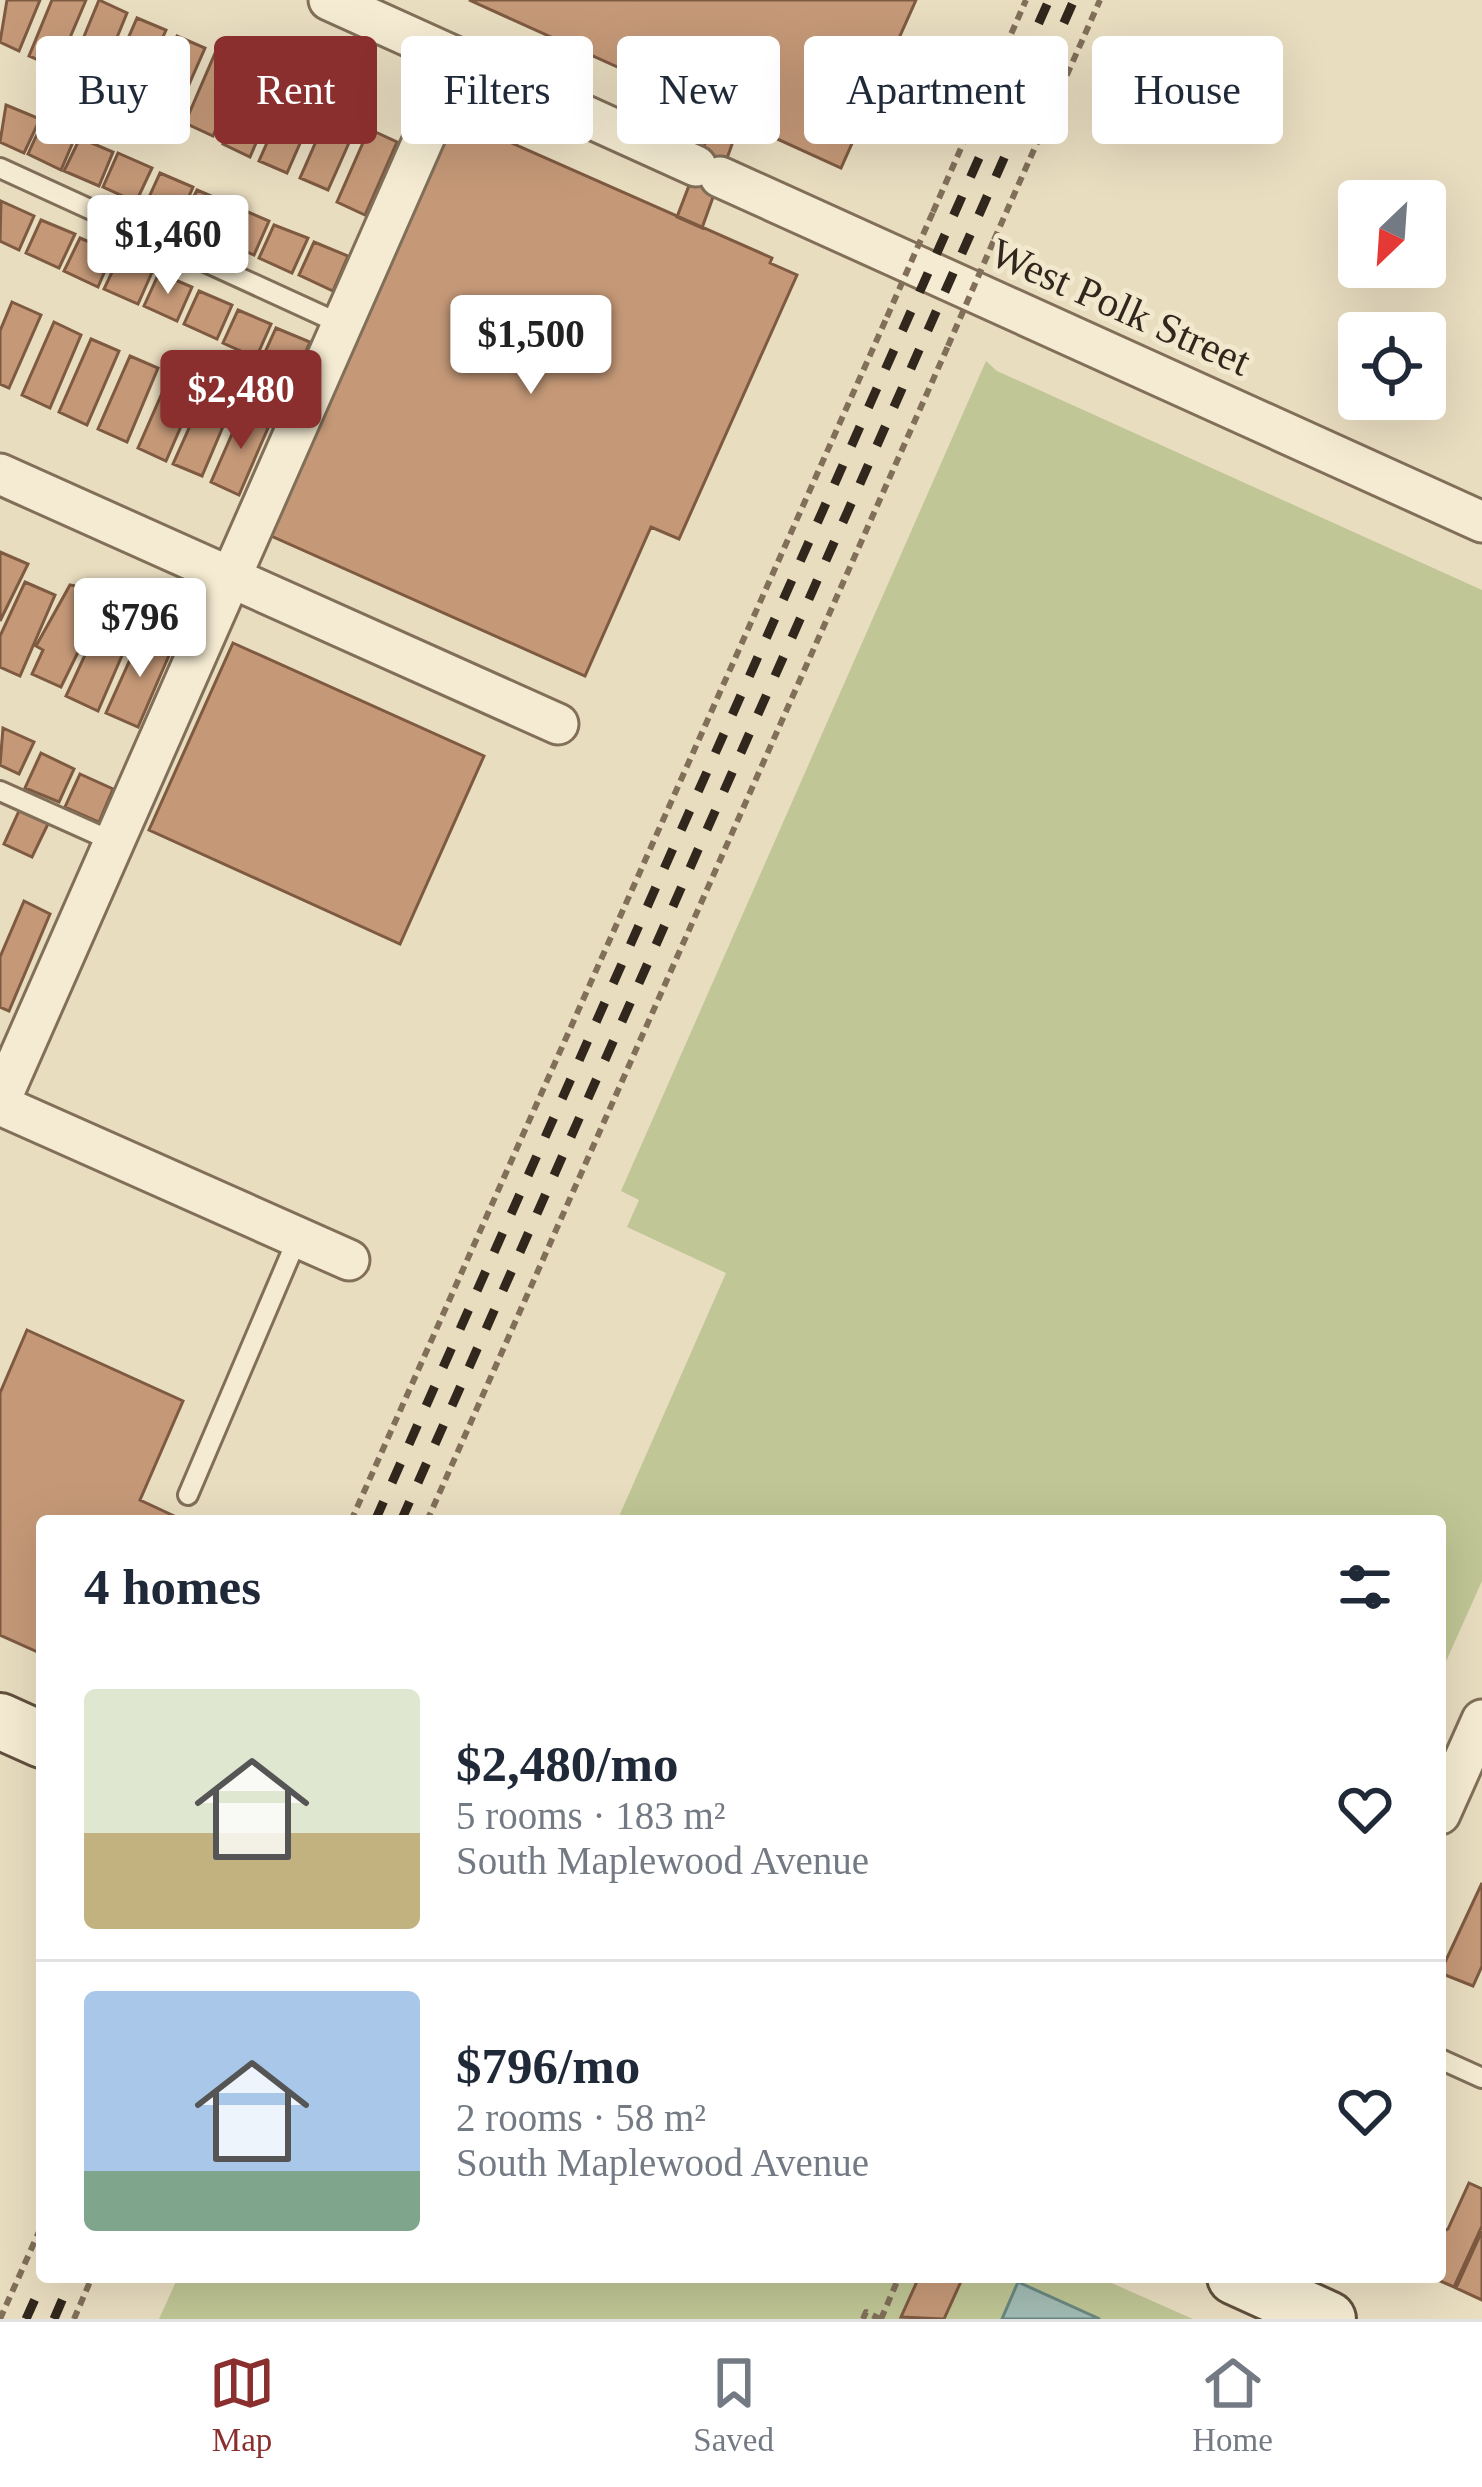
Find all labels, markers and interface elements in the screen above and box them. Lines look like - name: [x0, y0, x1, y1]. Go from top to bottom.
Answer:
- chip: Buy: [36, 36, 190, 144]
- chip: Rent: [214, 36, 377, 144]
- chip: Filters: [401, 36, 593, 144]
- chip: New: [617, 36, 780, 144]
- chip: Apartment: [804, 36, 1068, 144]
- chip: House: [1092, 36, 1283, 144]
- north arrow: [1338, 180, 1446, 288]
- map controls: [1338, 180, 1446, 420]
- pin: $1,460: [70, 195, 266, 297]
- text: $1,460: [114, 212, 222, 255]
- street label: West Polk Street: [984, 229, 1258, 385]
- pin: $1,500: [433, 295, 629, 397]
- text: $1,500: [477, 312, 585, 355]
- button: locate: [1338, 312, 1446, 420]
- pin: $2,480: [143, 350, 339, 452]
- text: $2,480: [187, 367, 295, 410]
- pin: $796: [69, 578, 211, 680]
- text: $796: [101, 595, 179, 638]
- icon: filters: [1332, 1554, 1398, 1620]
- text: 4 homes: [84, 1559, 261, 1615]
- text: $2,480/mo: [456, 1736, 678, 1792]
- icon: home: [180, 1737, 324, 1881]
- icon: heart: [1332, 1776, 1398, 1842]
- text: 5 rooms · 183 m²: [456, 1794, 726, 1837]
- text: South Maplewood Avenue: [456, 1839, 869, 1882]
- text: $796/mo: [456, 2038, 640, 2094]
- icon: home: [180, 2039, 324, 2183]
- icon: heart: [1332, 2078, 1398, 2144]
- text: 2 rooms · 58 m²: [456, 2096, 706, 2139]
- text: South Maplewood Avenue: [456, 2141, 869, 2184]
- tab: Map: [209, 2350, 275, 2459]
- tab: Saved: [693, 2350, 774, 2459]
- tab: Home: [1192, 2350, 1273, 2459]

